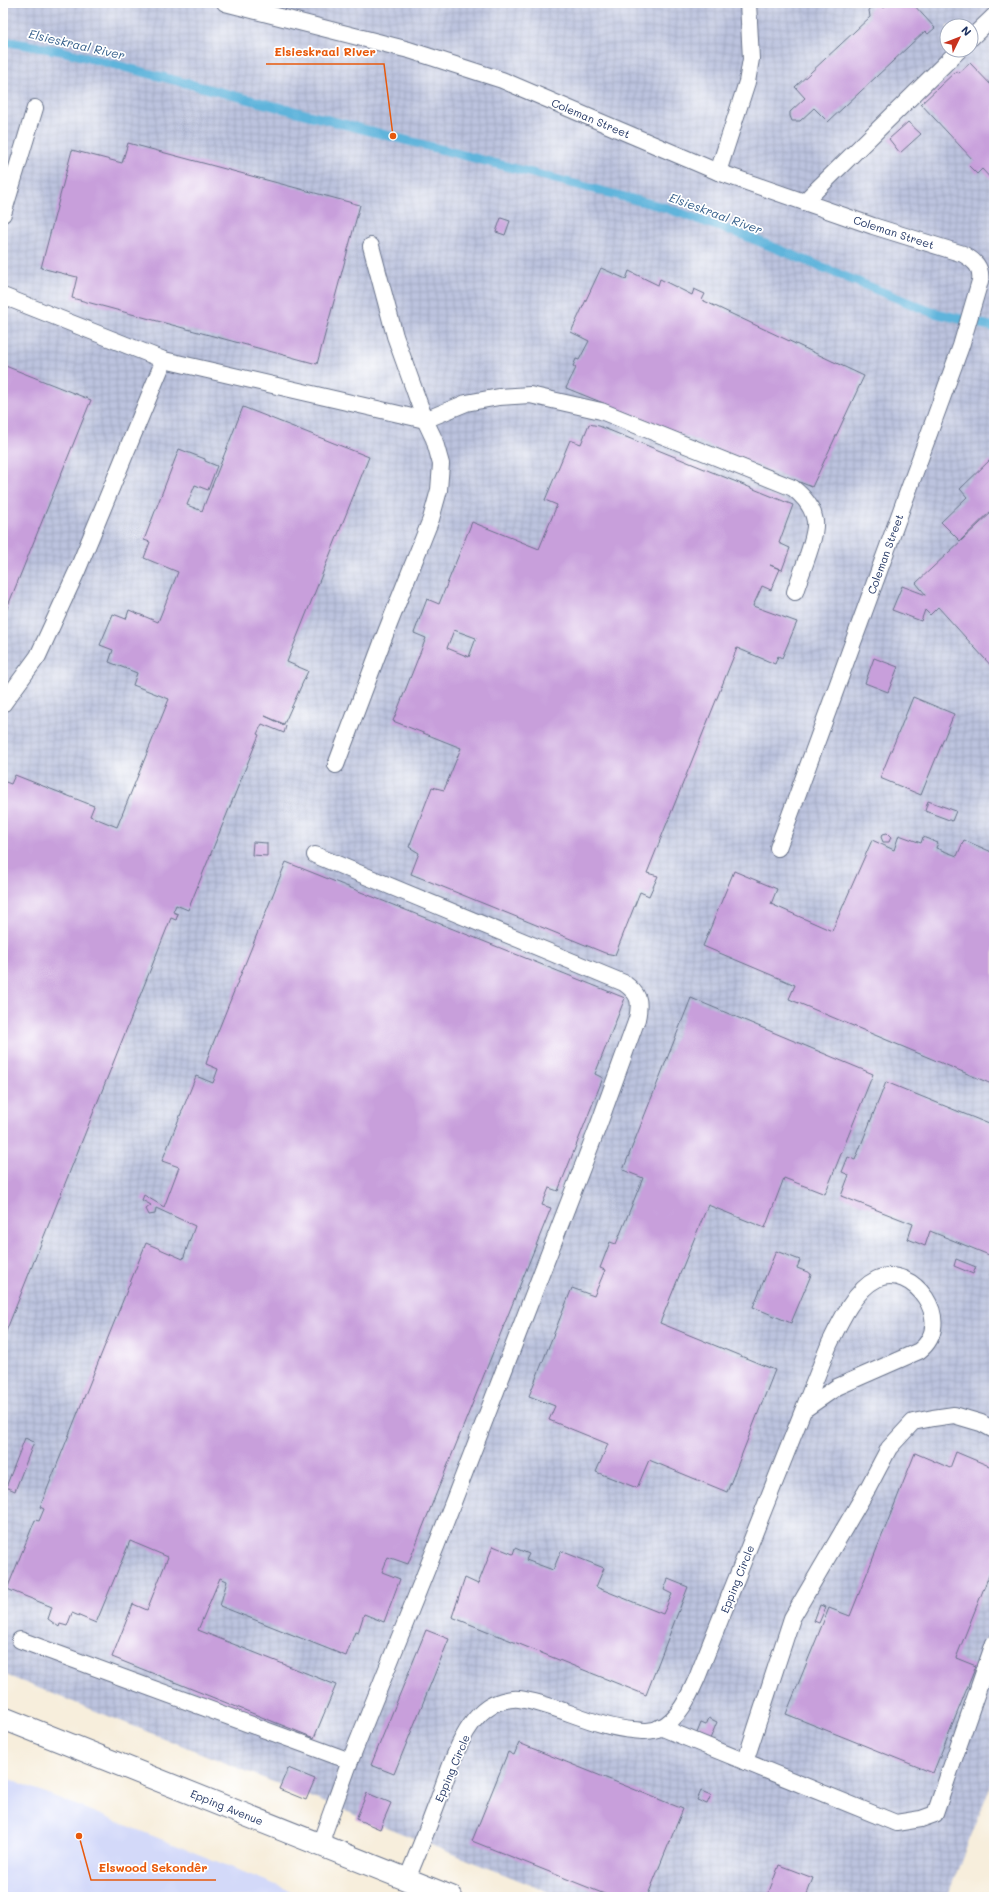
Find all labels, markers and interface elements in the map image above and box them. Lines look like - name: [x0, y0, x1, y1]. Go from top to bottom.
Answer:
- north arrow: [939, 18, 979, 58]
- text: N: [958, 23, 975, 39]
- water label: Elsieskraal River: [27, 25, 127, 63]
- callout: Elsieskraal River: [266, 40, 384, 64]
- text: Elsieskraal River: [274, 43, 376, 59]
- street label: Coleman Street: [549, 95, 633, 141]
- water label: Elsieskraal River: [667, 189, 765, 237]
- street label: Coleman Street: [852, 212, 937, 252]
- street label: Coleman Street: [864, 512, 906, 596]
- street label: Epping Circle: [717, 1543, 758, 1615]
- street label: Epping Circle: [431, 1732, 473, 1804]
- street label: Epping Avenue: [188, 1786, 266, 1829]
- callout: Elswood Sekondêr: [91, 1856, 216, 1880]
- text: Elswood Sekondêr: [99, 1859, 208, 1875]

